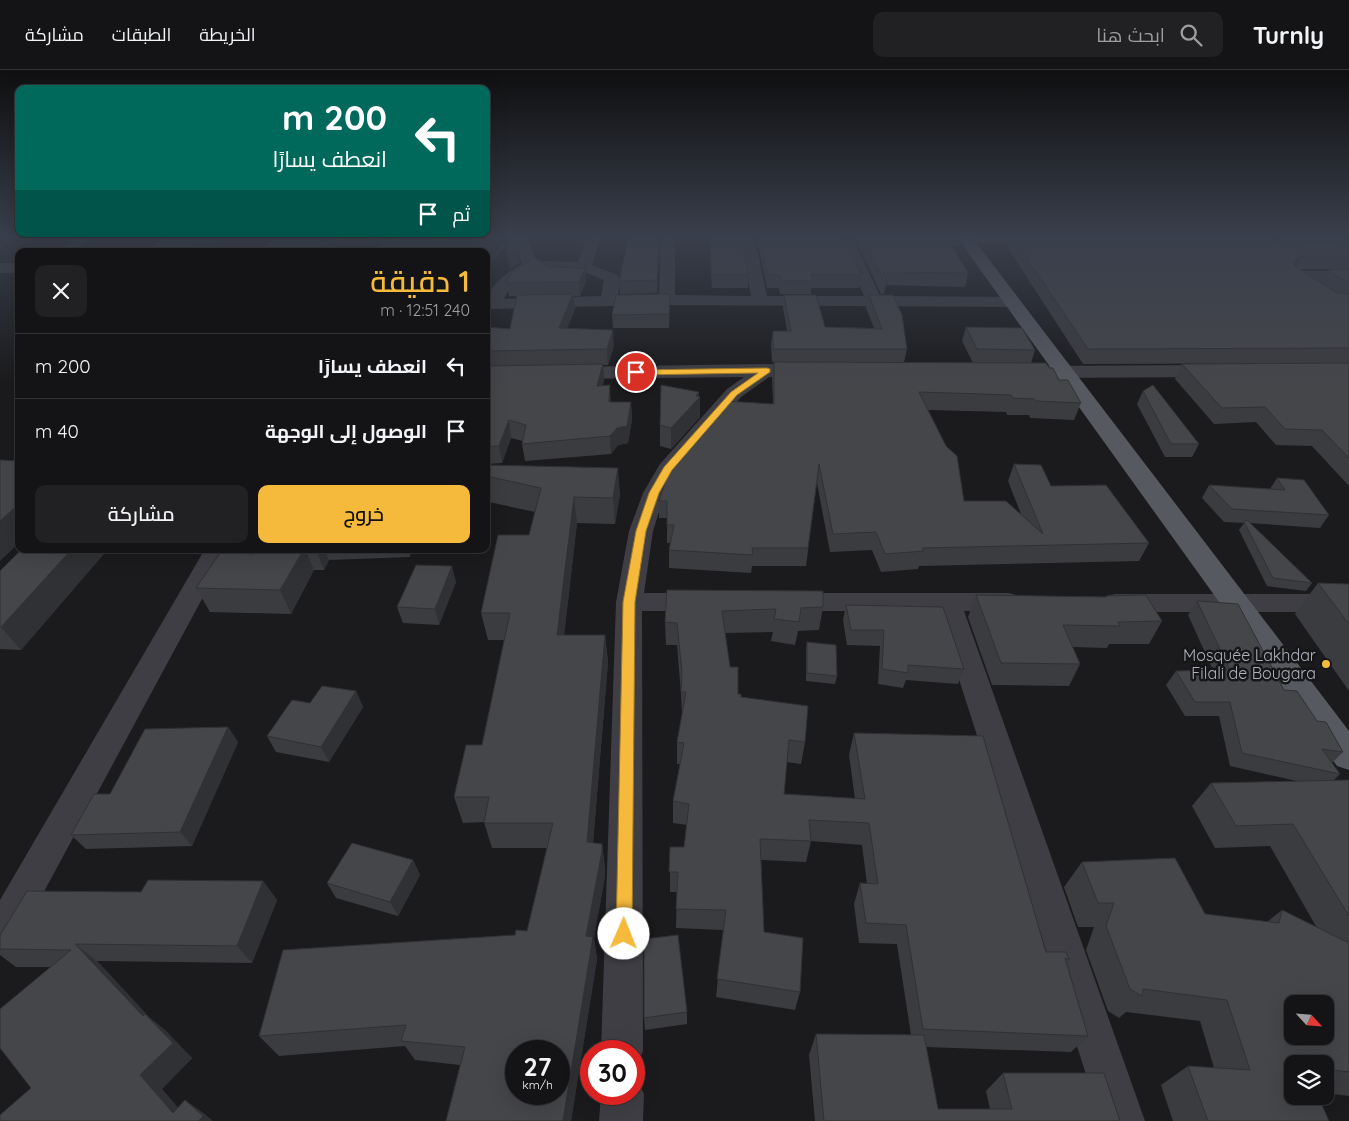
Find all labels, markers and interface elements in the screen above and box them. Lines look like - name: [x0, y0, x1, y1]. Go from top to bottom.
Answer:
- search box: [873, 12, 1223, 57]
- text: Turnly: [1253, 20, 1324, 50]
- icon: search: [1177, 21, 1205, 49]
- text: مشاركة: [25, 23, 84, 46]
- text: الطبقات: [112, 23, 171, 46]
- text: الخريطة: [199, 23, 256, 46]
- text: ابحث هنا: [1096, 23, 1165, 47]
- text: 200 m: [282, 95, 387, 139]
- icon: left: [405, 105, 470, 170]
- text: انعطف يسارًا: [273, 145, 387, 173]
- icon: arrive: [414, 200, 442, 228]
- text: ثم: [452, 202, 470, 226]
- text: 1 دقيقة: [370, 262, 470, 300]
- button: close: [35, 265, 87, 317]
- text: 240 m · 12:51: [380, 300, 470, 320]
- pin: [615, 351, 657, 393]
- icon: left: [442, 352, 470, 380]
- text: 200 m: [35, 354, 91, 378]
- text: انعطف يسارًا: [318, 354, 427, 378]
- icon: arrive: [622, 358, 650, 386]
- icon: arrive: [442, 417, 470, 445]
- text: 40 m: [35, 419, 79, 443]
- text: الوصول إلى الوجهة: [265, 419, 427, 443]
- button: مشاركة: [35, 485, 248, 543]
- button: خروج: [258, 485, 470, 543]
- place label: Mosquée Lakhdar Filali de Bougara: [1183, 645, 1316, 683]
- marker: Mosquée Lakhdar Filali de Bougara: [1320, 658, 1332, 670]
- position arrow: [597, 907, 649, 959]
- north arrow: [1284, 995, 1334, 1045]
- map controls: [1284, 995, 1334, 1105]
- speed limit sign: 30: [580, 1040, 645, 1105]
- text: 27: [524, 1051, 551, 1082]
- button: layers: [1284, 1055, 1334, 1105]
- text: km/h: [522, 1077, 553, 1092]

